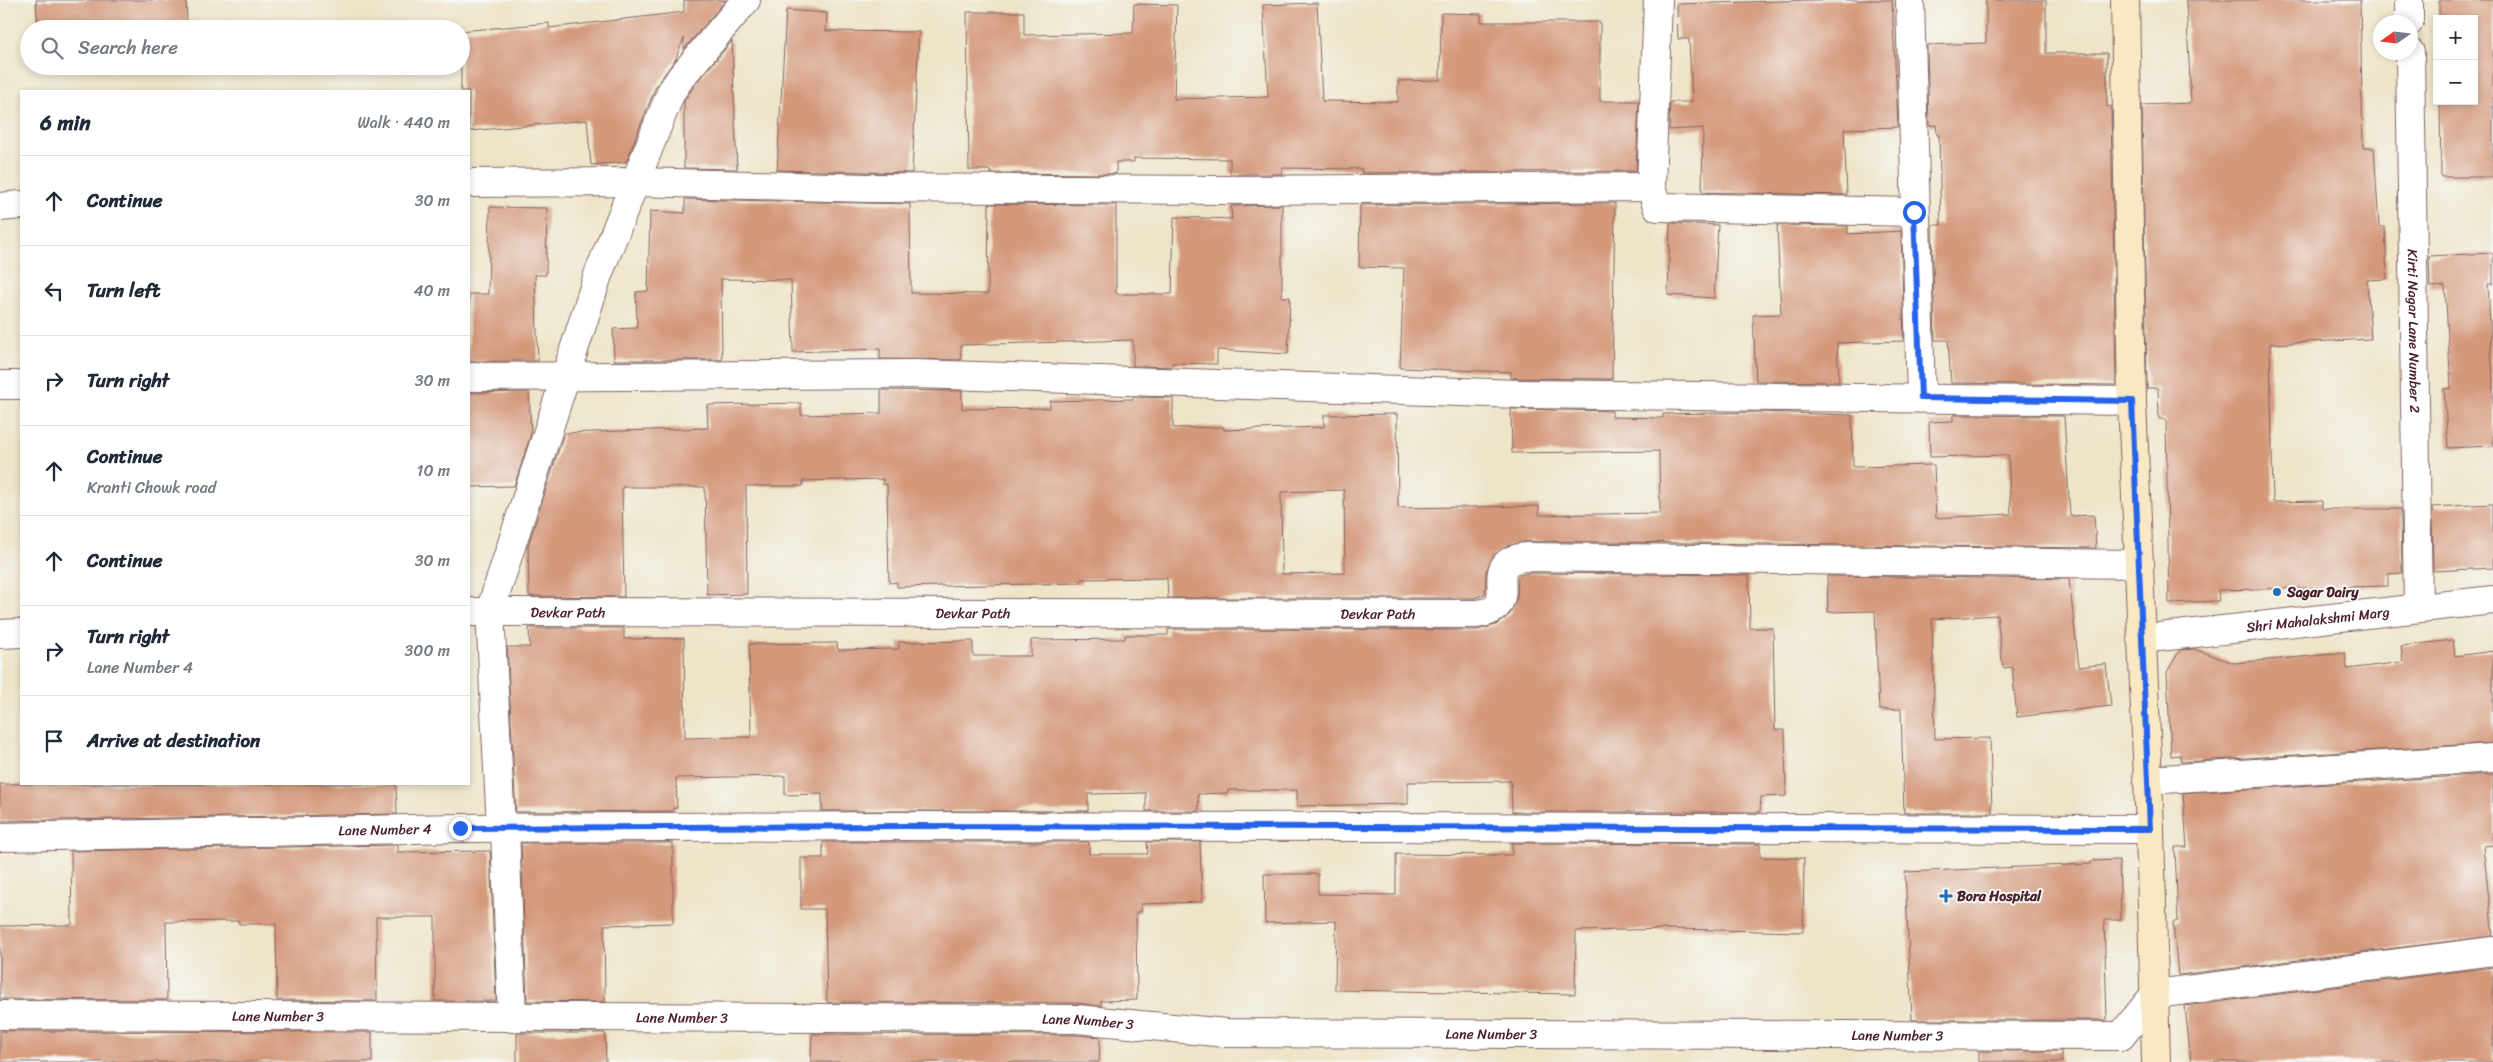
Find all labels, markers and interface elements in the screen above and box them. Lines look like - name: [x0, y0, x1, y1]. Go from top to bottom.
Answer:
- north arrow: [2373, 15, 2418, 60]
- map controls: [2433, 15, 2478, 105]
- button: +: [2433, 15, 2478, 60]
- search box: [20, 20, 470, 75]
- text: Search here: [78, 31, 178, 64]
- icon: search: [38, 34, 66, 62]
- button: −: [2433, 60, 2478, 105]
- text: 6 min: [40, 104, 91, 142]
- text: Walk · 440 m: [357, 108, 450, 137]
- text: Continue: [87, 184, 163, 217]
- text: 30 m: [415, 186, 450, 215]
- icon: ahead: [40, 187, 68, 215]
- route start: [1903, 201, 1926, 224]
- street label: Kirti Nagar Lane Number 2: [2400, 249, 2428, 413]
- text: Turn left: [87, 274, 160, 307]
- text: 40 m: [413, 276, 450, 305]
- icon: left: [40, 277, 68, 305]
- text: Turn right: [87, 364, 169, 397]
- text: 30 m: [415, 366, 450, 395]
- icon: right: [40, 367, 68, 395]
- text: Continue: [87, 440, 163, 473]
- text: 10 m: [417, 456, 450, 485]
- icon: ahead: [40, 457, 68, 485]
- text: Kranti Chowk road: [87, 473, 216, 502]
- text: Continue: [87, 544, 163, 577]
- text: 30 m: [415, 546, 450, 575]
- icon: ahead: [40, 547, 68, 575]
- place label: Sagar Dairy: [2286, 580, 2359, 605]
- marker: Sagar Dairy: [2271, 586, 2283, 598]
- street label: Shri Mahalakshmi Marg: [2245, 599, 2391, 640]
- street label: Devkar Path: [530, 600, 606, 625]
- street label: Devkar Path: [935, 600, 1011, 626]
- street label: Devkar Path: [1340, 601, 1415, 626]
- text: Turn right: [87, 620, 169, 653]
- text: 300 m: [405, 636, 450, 665]
- icon: right: [40, 637, 68, 665]
- text: Lane Number 4: [87, 653, 193, 682]
- text: Arrive at destination: [87, 724, 260, 757]
- icon: arrive: [40, 727, 68, 755]
- street label: Lane Number 4: [338, 816, 432, 843]
- route end: [449, 817, 472, 840]
- place label: Bora Hospital: [1957, 884, 2042, 909]
- marker: Bora Hospital: [1939, 889, 1953, 903]
- street label: Lane Number 3: [232, 1003, 324, 1029]
- street label: Lane Number 3: [636, 1005, 728, 1030]
- street label: Lane Number 3: [1042, 1006, 1135, 1037]
- street label: Lane Number 3: [1445, 1021, 1538, 1047]
- street label: Lane Number 3: [1851, 1023, 1944, 1048]

